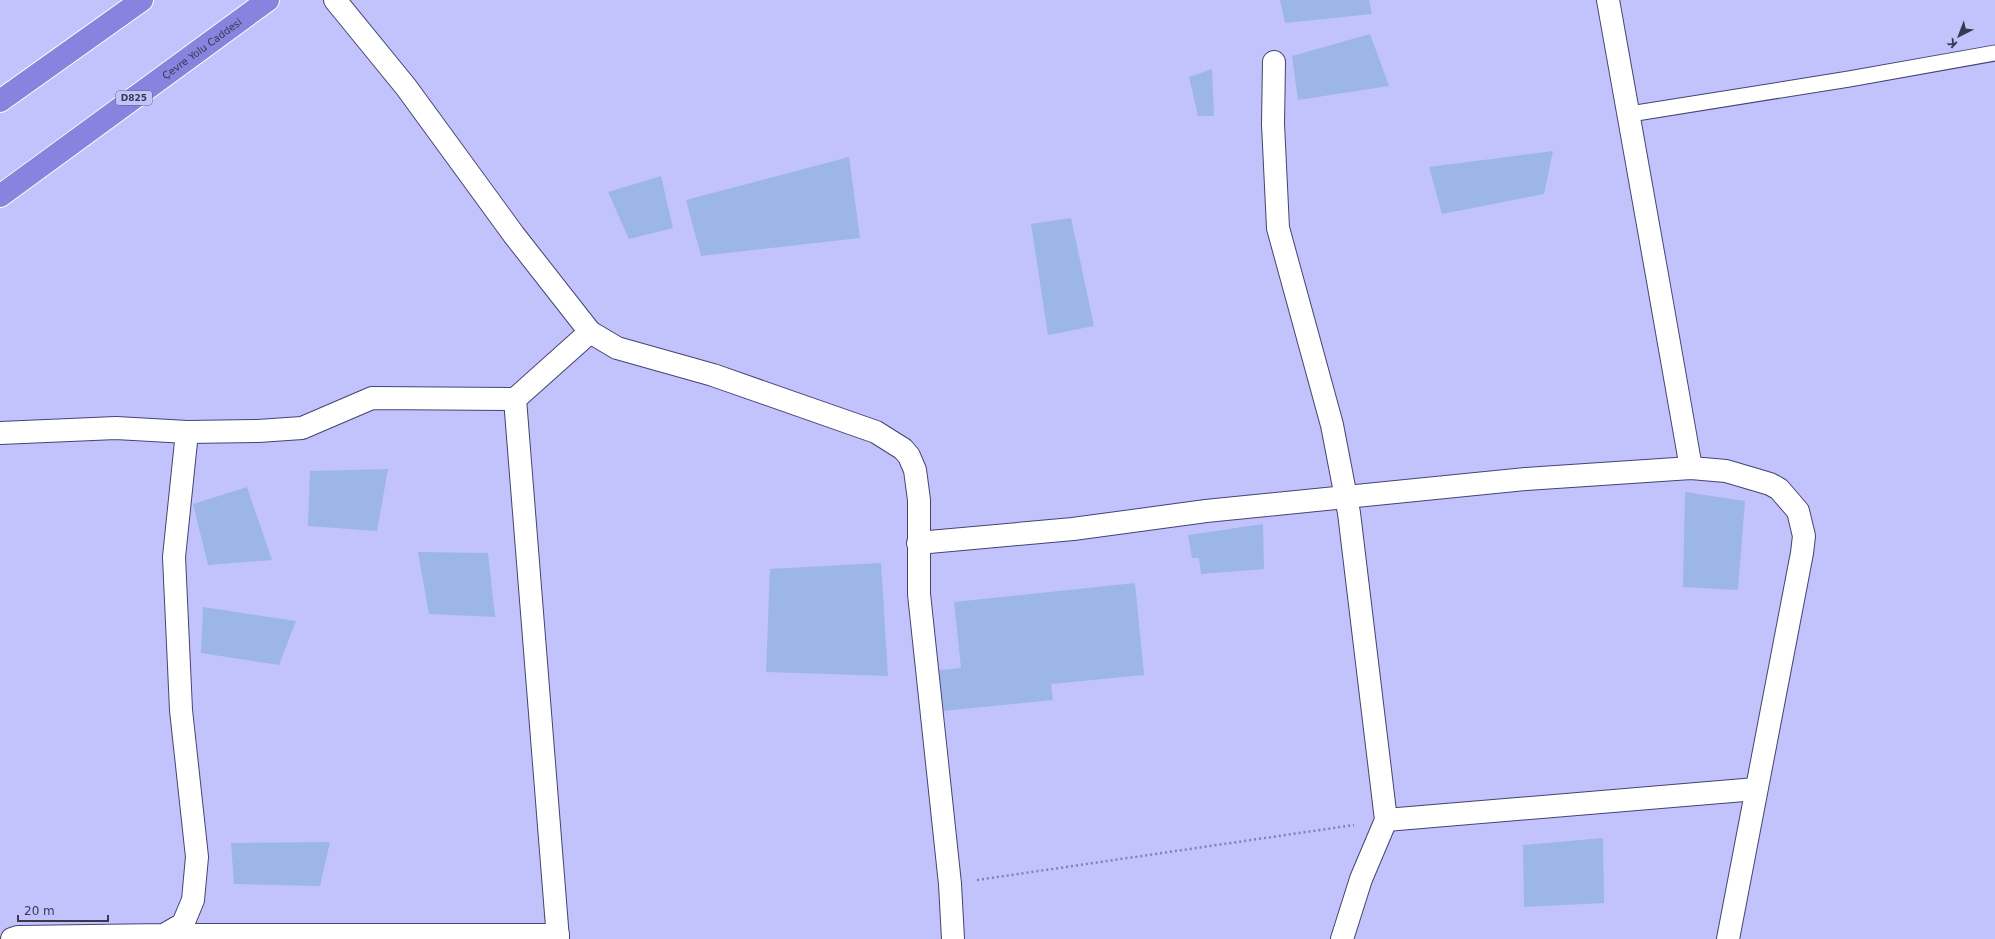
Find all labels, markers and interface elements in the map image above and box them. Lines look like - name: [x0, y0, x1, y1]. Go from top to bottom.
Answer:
- street label: Çevre Yolu Caddesi: [160, 16, 244, 81]
- north arrow: [1939, 16, 1979, 56]
- text: K: [1945, 35, 1960, 51]
- road number: D825: [116, 91, 152, 105]
- scale bar: [18, 897, 108, 923]
- text: 20 m: [24, 904, 55, 918]

